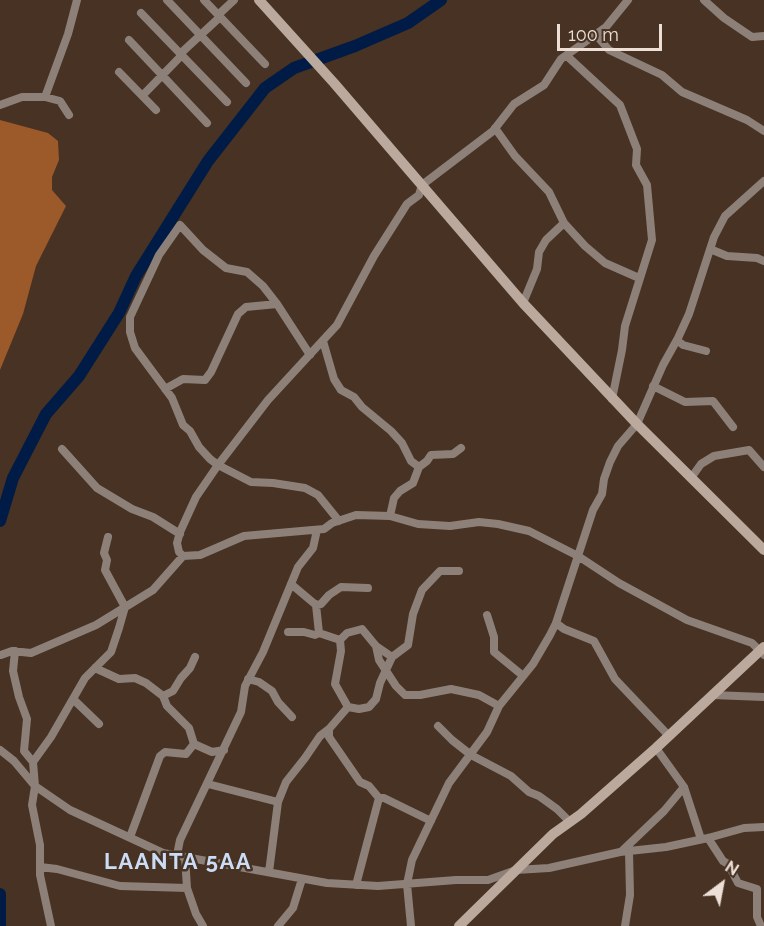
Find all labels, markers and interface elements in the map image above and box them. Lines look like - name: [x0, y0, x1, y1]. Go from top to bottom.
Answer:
- scale bar: [560, 12, 665, 50]
- text: 100 m: [568, 24, 619, 45]
- district label: LAANTA 5AA: [104, 849, 252, 875]
- north arrow: [692, 854, 752, 914]
- text: N: [722, 857, 742, 880]

